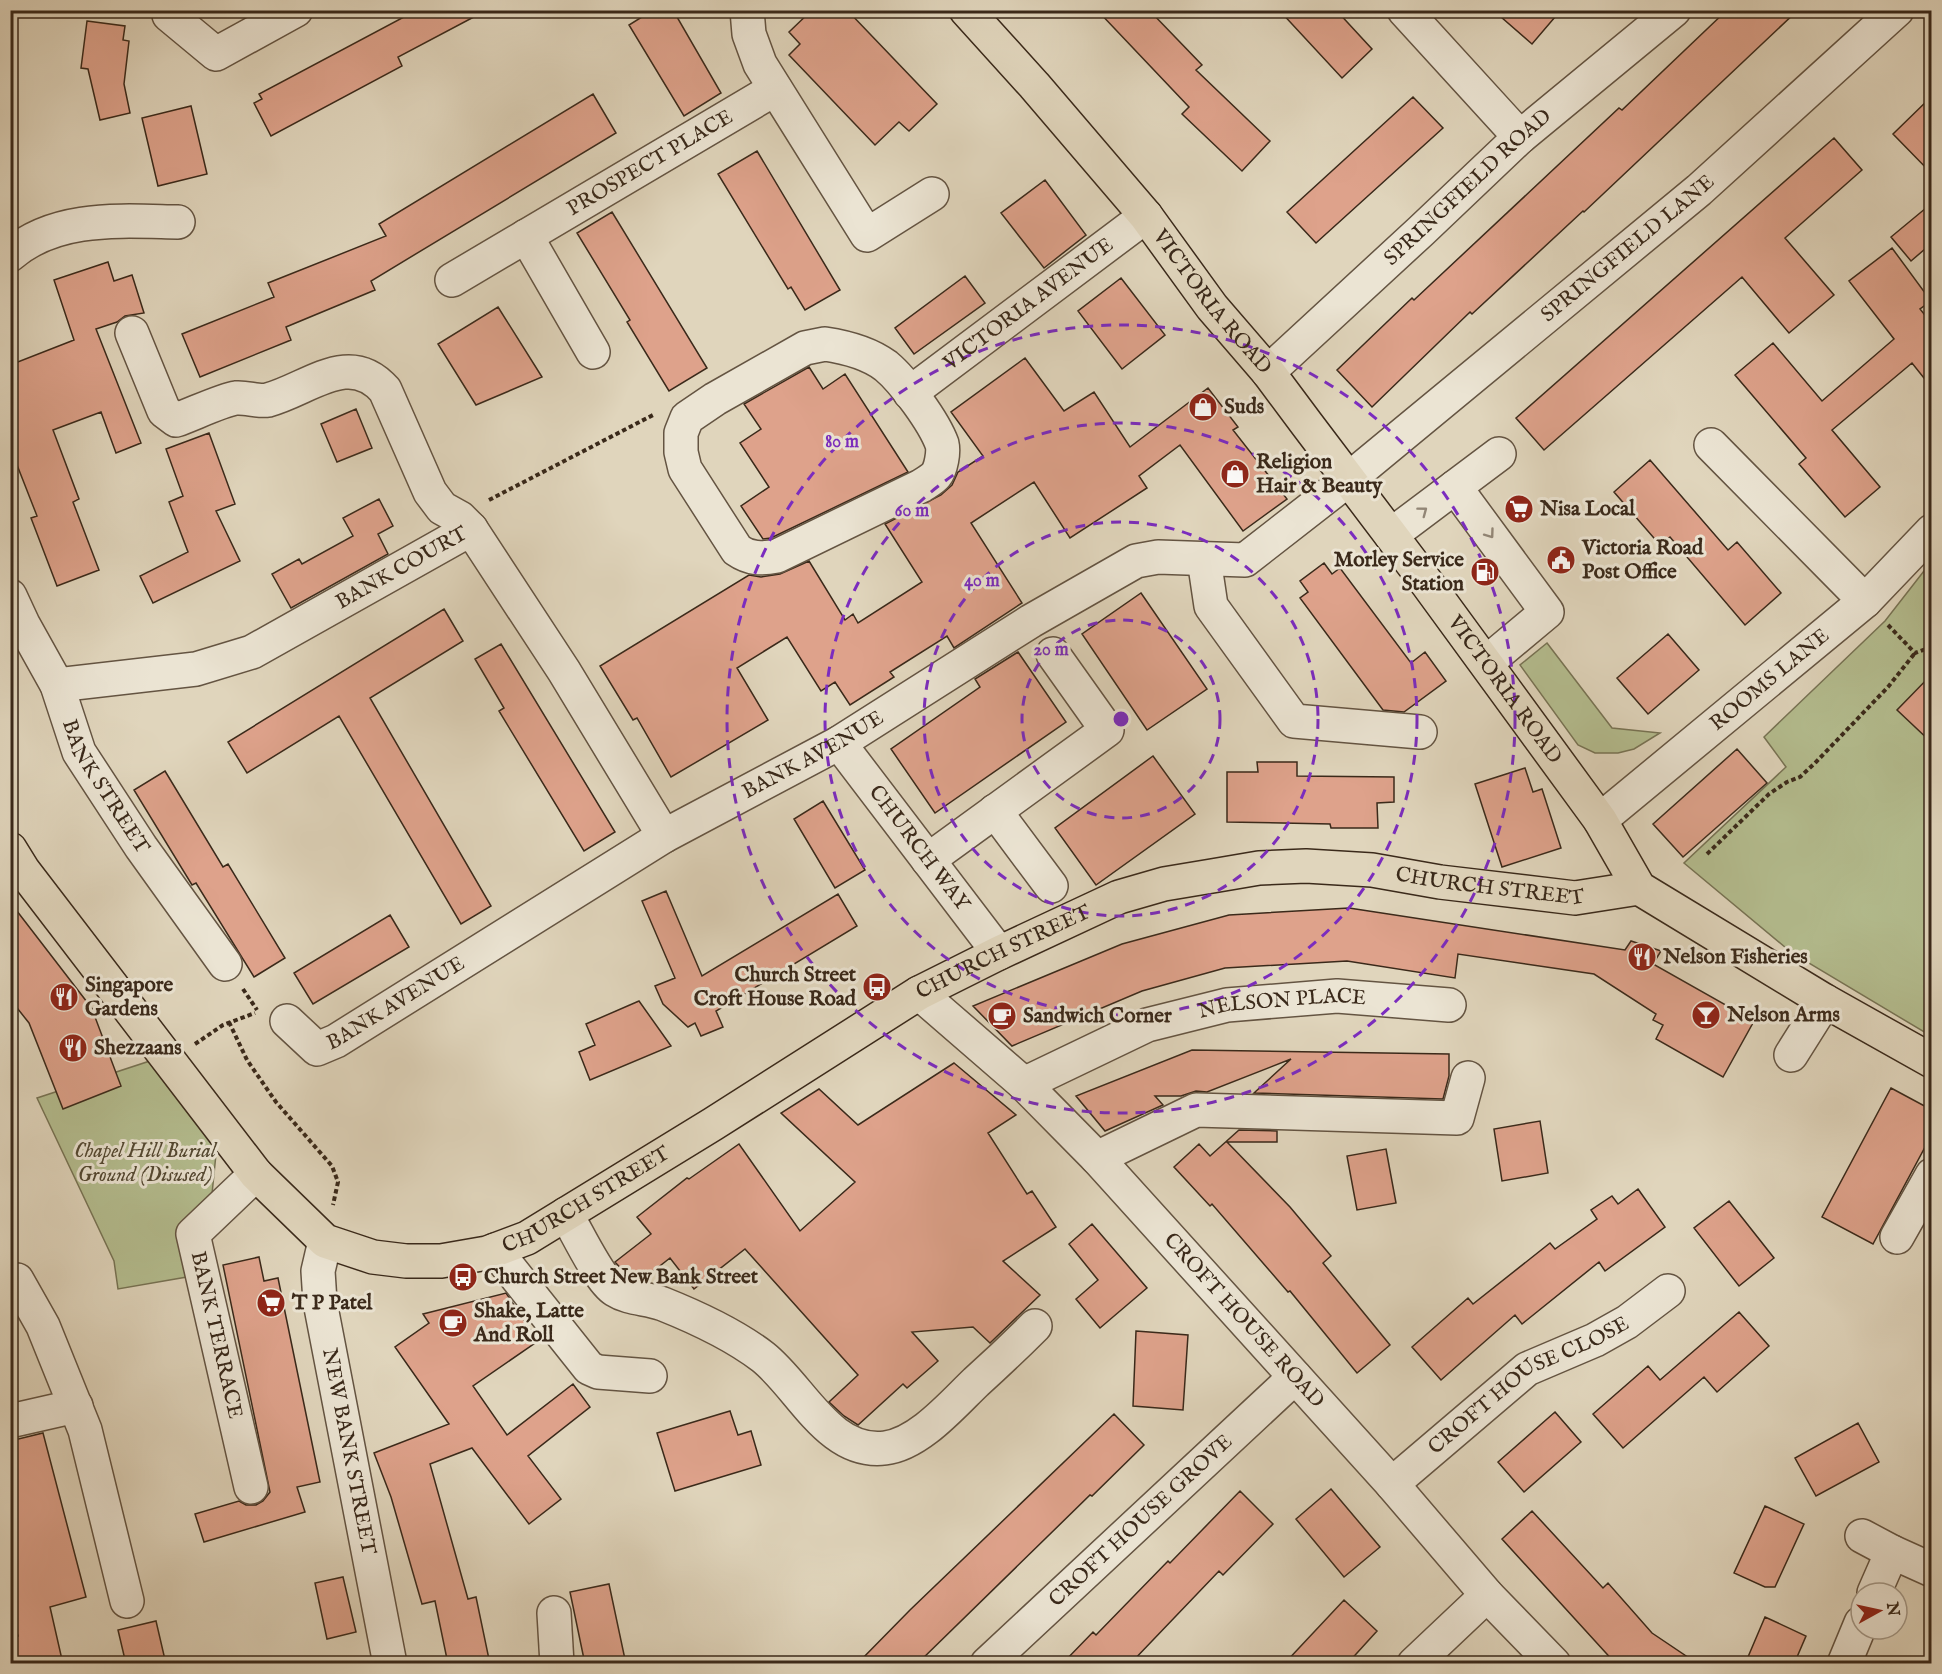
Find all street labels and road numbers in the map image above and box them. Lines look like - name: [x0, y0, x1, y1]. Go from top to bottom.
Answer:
- street label: PROSPECT PLACE: [562, 103, 738, 222]
- street label: SPRINGFIELD ROAD: [1378, 103, 1557, 272]
- street label: SPRINGFIELD LANE: [1535, 169, 1720, 328]
- street label: VICTORIA ROAD: [1146, 223, 1277, 380]
- street label: VICTORIA AVENUE: [937, 232, 1119, 377]
- street label: BANK COURT: [331, 520, 473, 616]
- street label: VICTORIA ROAD: [1441, 609, 1568, 769]
- street label: ROOMS LANE: [1704, 623, 1835, 737]
- street label: BANK AVENUE: [738, 705, 889, 805]
- street label: BANK STREET: [56, 716, 156, 860]
- street label: CHURCH WAY: [862, 780, 977, 918]
- street label: CHURCH STREET: [1393, 861, 1587, 912]
- street label: CHURCH STREET: [912, 898, 1095, 1006]
- street label: BANK AVENUE: [323, 950, 470, 1057]
- street label: NELSON PLACE: [1195, 982, 1367, 1025]
- street label: CHURCH STREET: [499, 1140, 675, 1260]
- street label: CROFT HOUSE ROAD: [1158, 1227, 1330, 1414]
- street label: BANK TERRACE: [184, 1249, 248, 1421]
- street label: CROFT HOUSE CLOSE: [1423, 1310, 1634, 1461]
- street label: NEW BANK STREET: [316, 1346, 382, 1558]
- street label: CROFT HOUSE GROVE: [1043, 1429, 1238, 1613]

